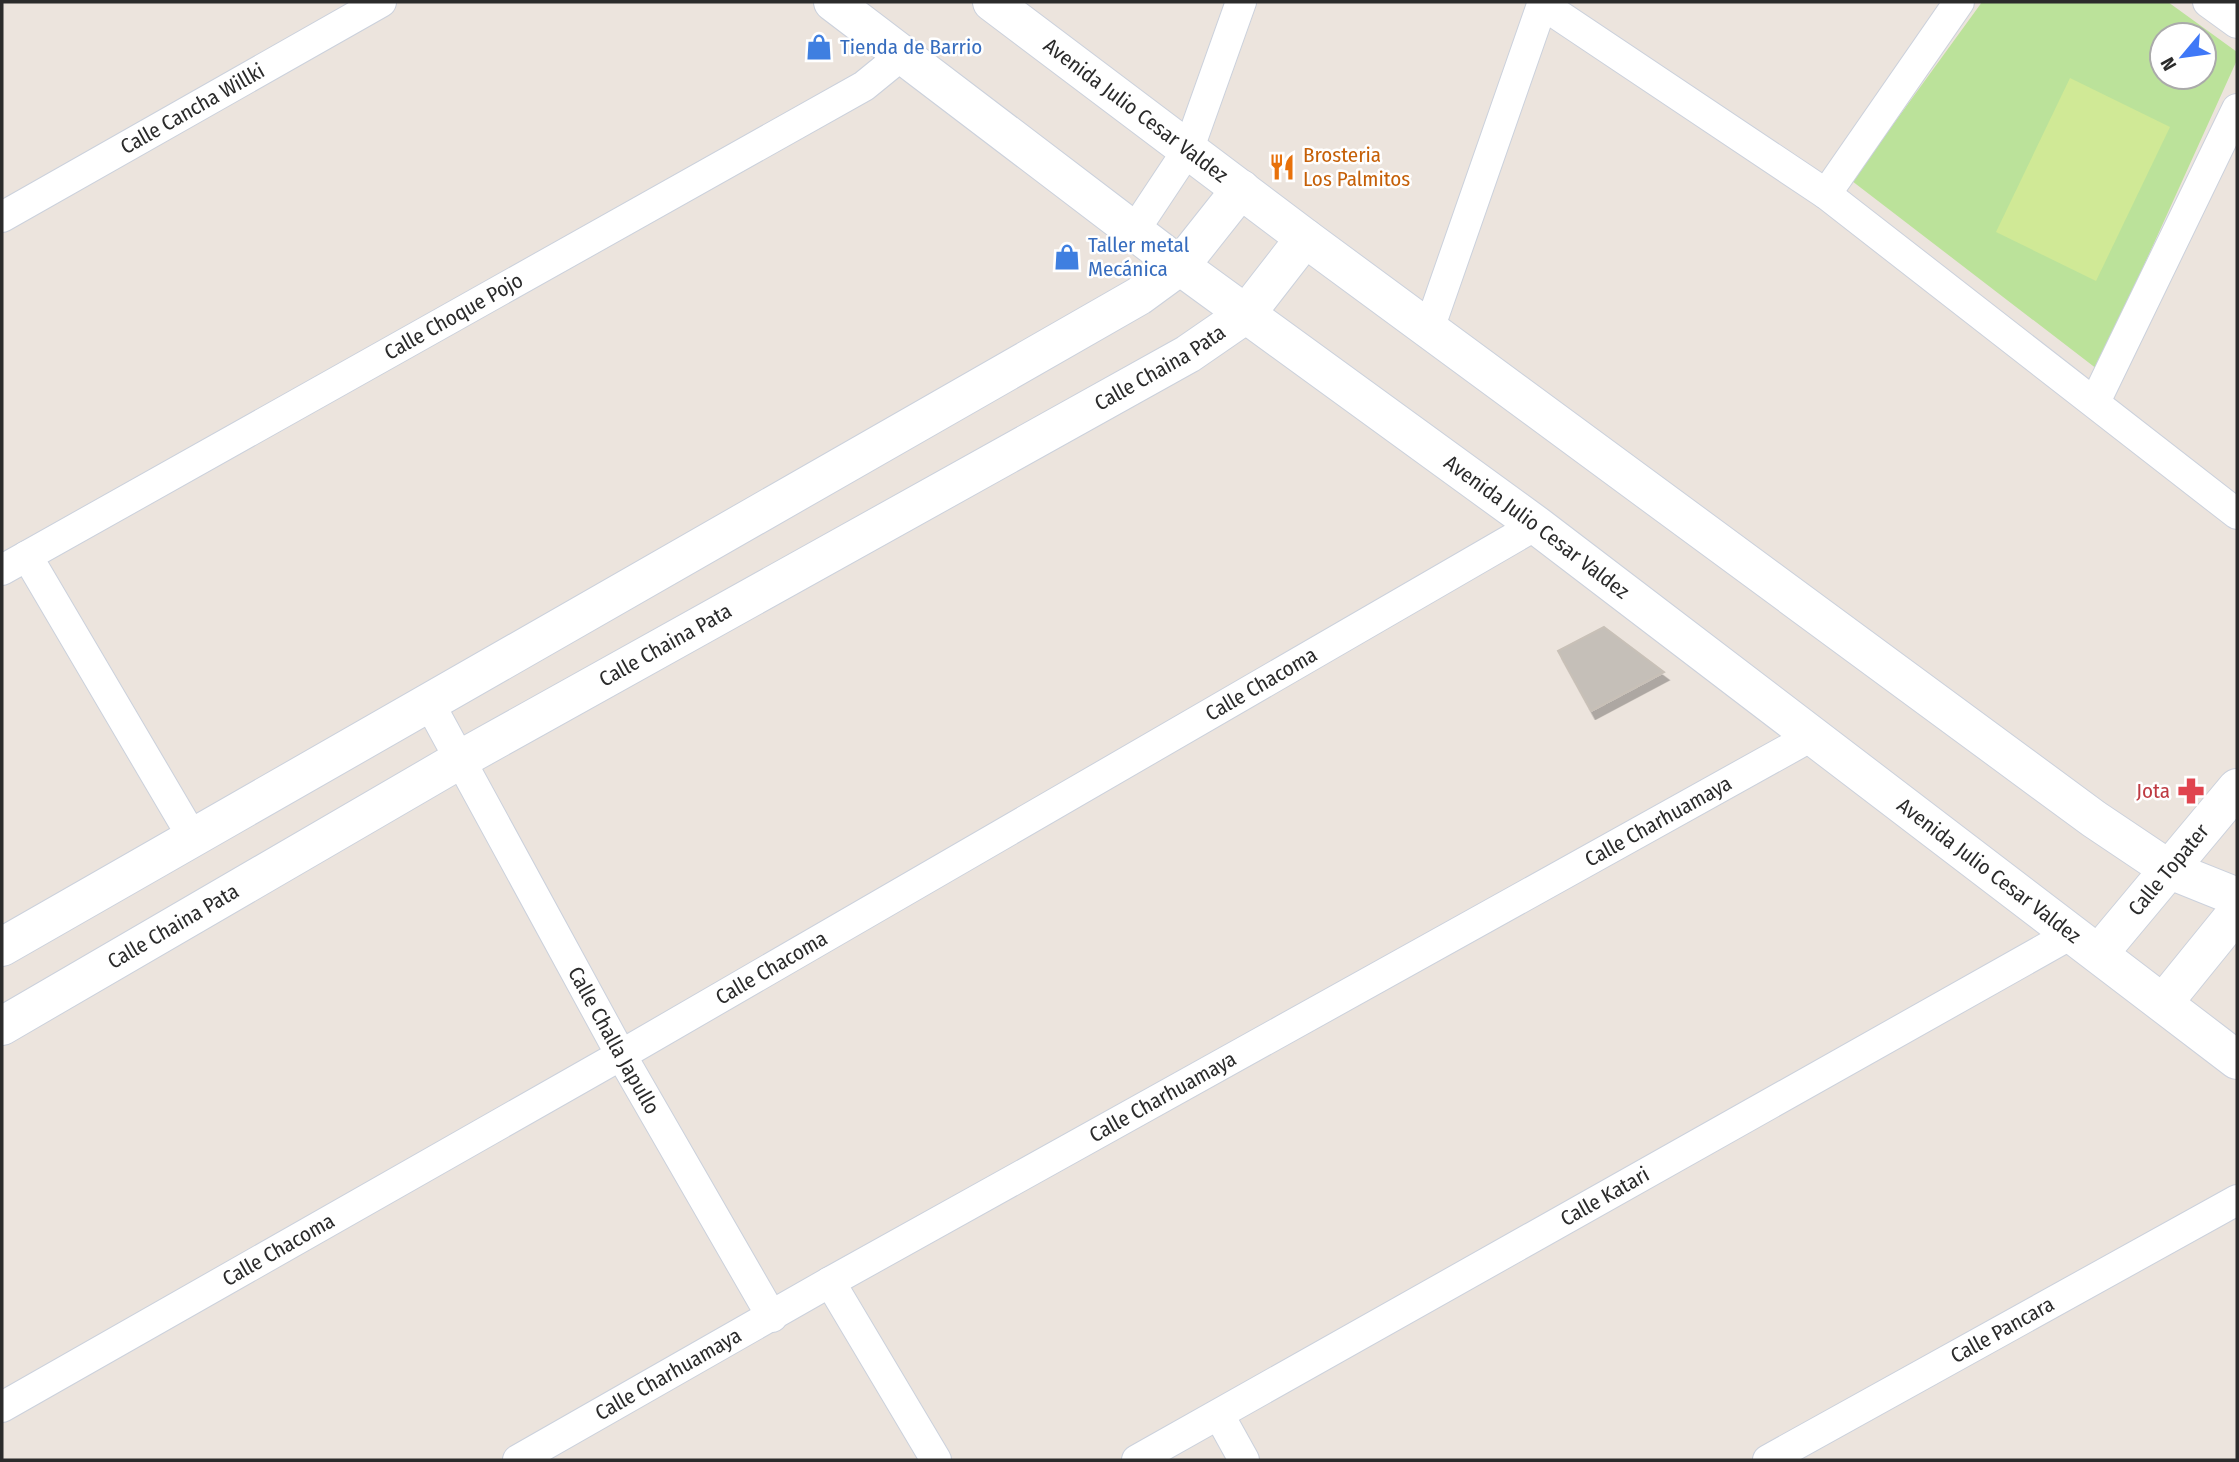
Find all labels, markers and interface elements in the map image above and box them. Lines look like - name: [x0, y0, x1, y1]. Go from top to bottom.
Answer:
- north arrow: [2148, 21, 2218, 91]
- shop icon: Tienda de Barrio: [804, 32, 834, 62]
- street label: Avenida Julio Cesar Valdez: [1038, 32, 1233, 188]
- place label: Tienda de Barrio: [840, 34, 982, 60]
- text: N: [2156, 53, 2181, 75]
- street label: Calle Cancha Willki: [116, 58, 269, 160]
- place label: Brosteria Los Palmitos: [1303, 142, 1410, 192]
- restaurant icon: Brosteria Los Palmitos: [1267, 152, 1297, 182]
- place label: Taller metal Mecánica: [1088, 232, 1190, 282]
- shop icon: Taller metal Mecánica: [1052, 242, 1082, 272]
- street label: Calle Choque Pojo: [380, 267, 528, 366]
- street label: Calle Chaina Pata: [1090, 319, 1230, 416]
- street label: Avenida Julio Cesar Valdez: [1439, 450, 1634, 604]
- street label: Calle Chaina Pata: [595, 598, 736, 692]
- street label: Calle Chacoma: [1201, 642, 1322, 727]
- street label: Calle Charhuamaya: [1580, 770, 1736, 873]
- pharmacy icon: Jota: [2176, 776, 2206, 806]
- place label: Jota: [2136, 778, 2170, 804]
- street label: Avenida Julio Cesar Valdez: [1892, 792, 2086, 949]
- street label: Calle Topater: [2123, 818, 2215, 921]
- street label: Calle Chaina Pata: [103, 878, 243, 975]
- street label: Calle Chacoma: [711, 925, 832, 1010]
- street label: Calle Challa Japullo: [562, 962, 665, 1119]
- street label: Calle Charhuamaya: [1085, 1046, 1241, 1148]
- street label: Calle Katari: [1556, 1161, 1654, 1232]
- street label: Calle Chacoma: [218, 1208, 339, 1292]
- street label: Calle Pancara: [1946, 1291, 2059, 1369]
- street label: Calle Charhuamaya: [591, 1322, 746, 1426]

